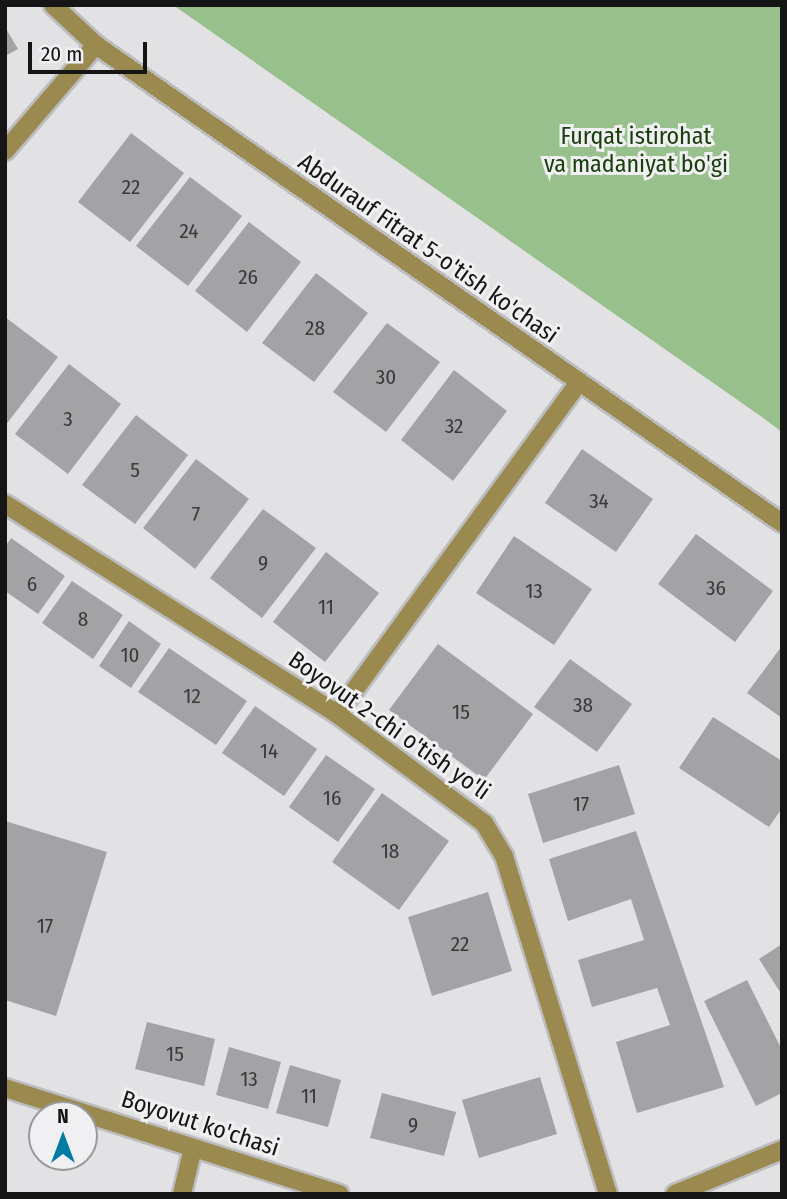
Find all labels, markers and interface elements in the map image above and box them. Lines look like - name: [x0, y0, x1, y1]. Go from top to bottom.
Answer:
- scale bar: [32, 28, 150, 72]
- text: 20 m: [41, 41, 82, 67]
- park label: Furqat istirohat va madaniyat bo'gi: [544, 123, 728, 179]
- street label: Abdurauf Fitrat 5-o'tish ko'chasi: [292, 148, 564, 350]
- house number: 22: [122, 174, 140, 200]
- house number: 24: [179, 218, 199, 244]
- house number: 26: [238, 264, 258, 290]
- house number: 28: [305, 315, 325, 341]
- house number: 30: [376, 364, 396, 390]
- house number: 3: [63, 406, 73, 432]
- house number: 32: [445, 413, 463, 439]
- house number: 5: [130, 457, 140, 483]
- house number: 34: [589, 488, 609, 514]
- house number: 7: [192, 501, 200, 527]
- house number: 9: [258, 550, 268, 576]
- house number: 6: [27, 571, 37, 597]
- house number: 36: [706, 575, 726, 601]
- house number: 13: [525, 578, 543, 604]
- house number: 11: [318, 594, 334, 620]
- house number: 8: [78, 606, 88, 632]
- house number: 10: [120, 642, 140, 668]
- street label: Boyovut 2-chi o'tish yo'li: [283, 645, 495, 807]
- house number: 12: [183, 683, 201, 709]
- house number: 38: [573, 692, 593, 718]
- house number: 15: [452, 699, 470, 725]
- house number: 14: [260, 738, 278, 764]
- house number: 16: [323, 785, 341, 811]
- house number: 17: [573, 791, 589, 817]
- house number: 18: [381, 838, 399, 864]
- house number: 17: [37, 913, 53, 939]
- house number: 22: [451, 931, 469, 957]
- house number: 15: [166, 1041, 184, 1067]
- house number: 13: [240, 1066, 258, 1092]
- house number: 11: [301, 1083, 317, 1109]
- street label: Boyovut ko'chasi: [117, 1085, 283, 1163]
- north arrow: [28, 1101, 98, 1171]
- text: N: [57, 1105, 69, 1128]
- house number: 9: [408, 1112, 418, 1138]

